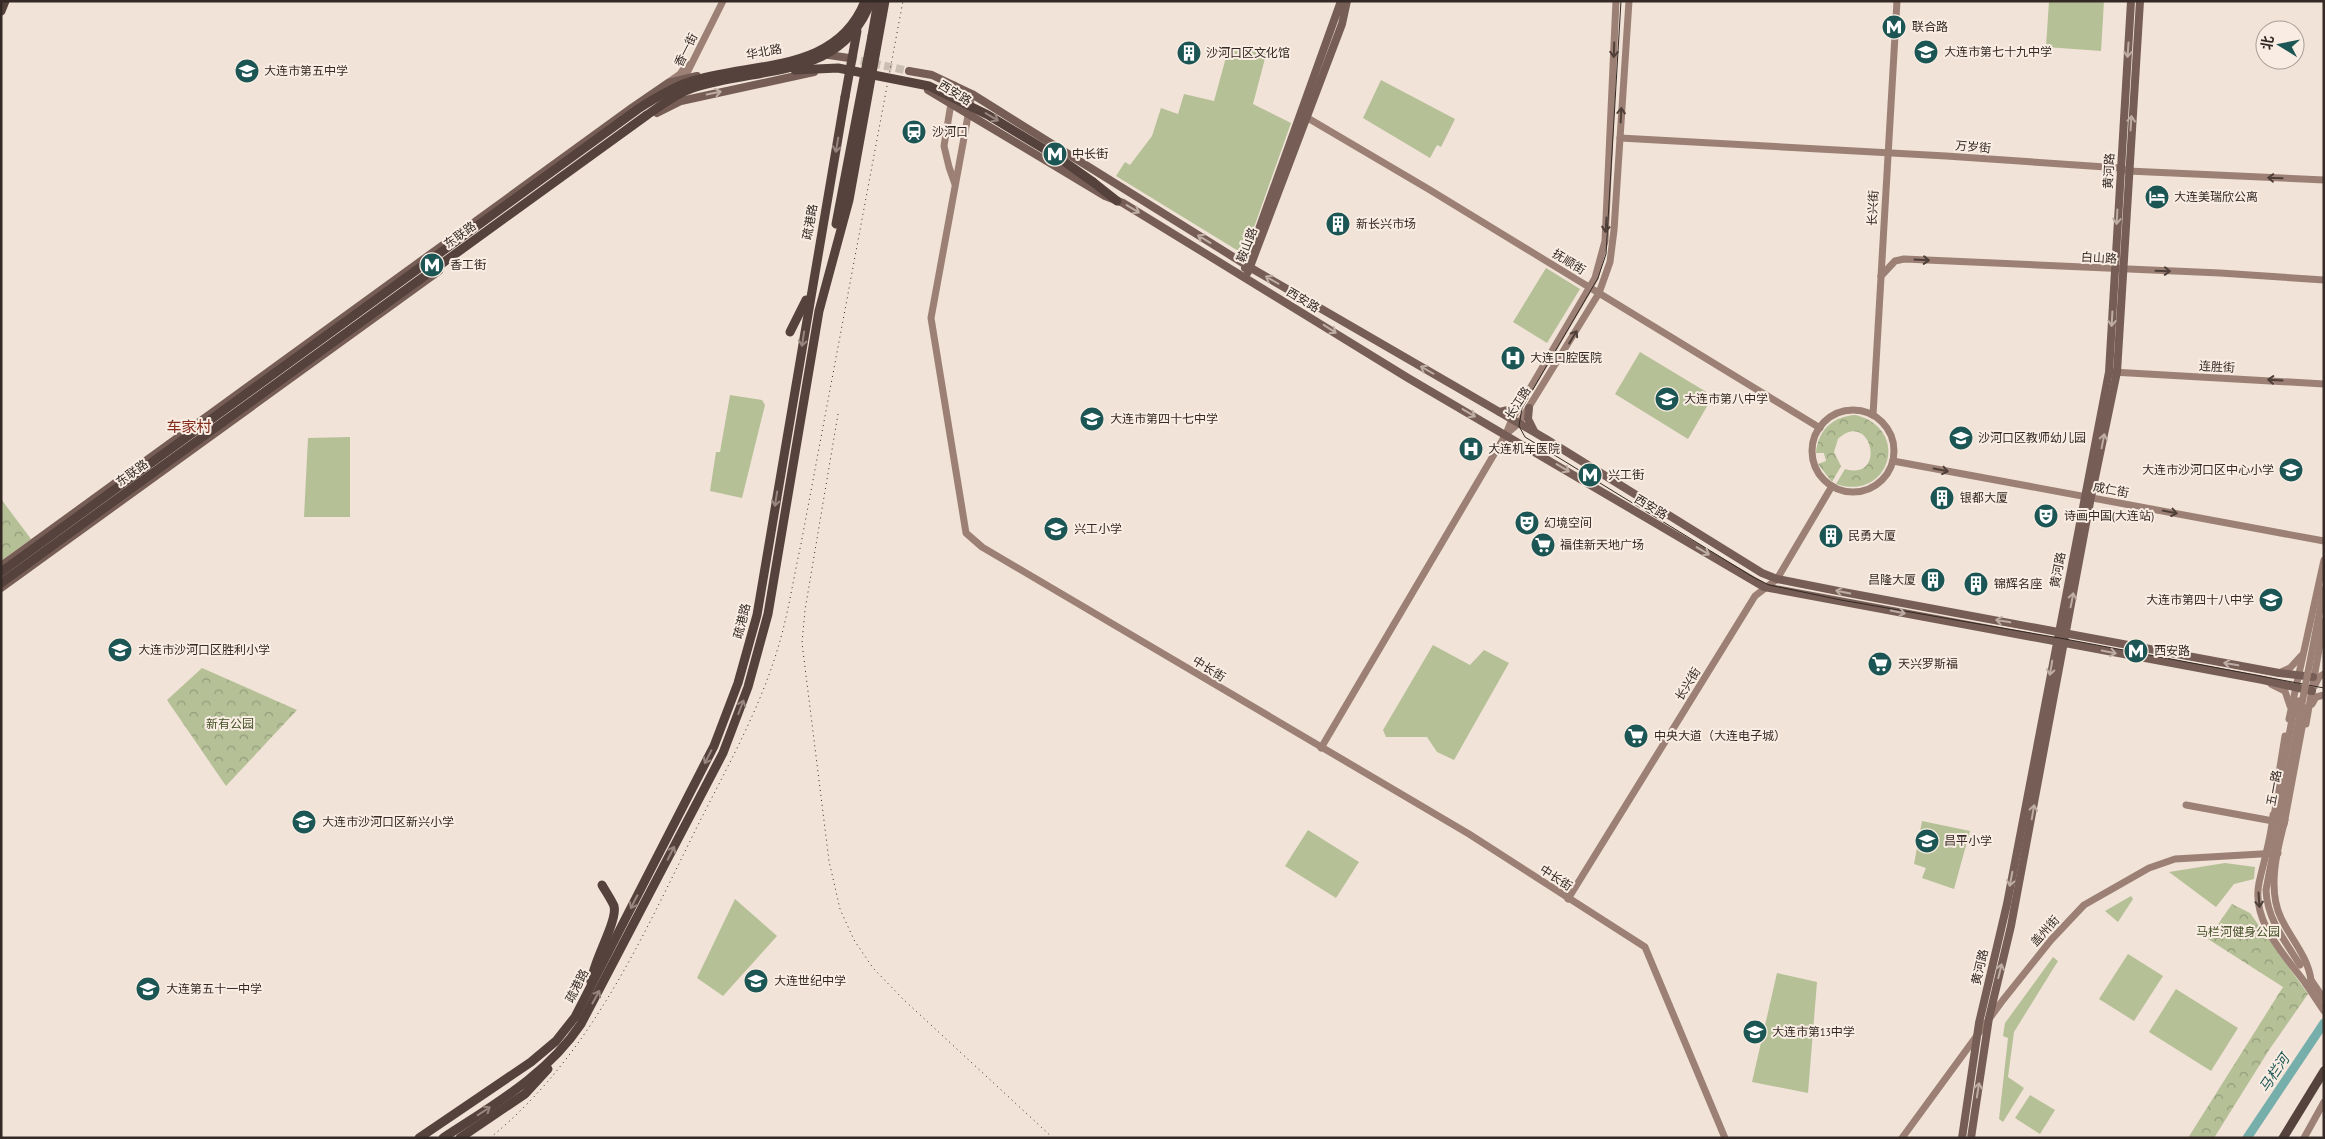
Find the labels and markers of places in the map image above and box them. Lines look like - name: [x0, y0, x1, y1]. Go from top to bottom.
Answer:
- metro station icon: 联合路: [1881, 14, 1907, 40]
- place label: 联合路: [1912, 19, 1948, 34]
- school or university icon: 大连市第七十九中学: [1913, 39, 1939, 65]
- building icon: 沙河口区文化馆: [1176, 40, 1202, 66]
- place label: 大连市第七十九中学: [1944, 44, 2052, 59]
- place label: 沙河口区文化馆: [1206, 45, 1290, 60]
- school or university icon: 大连市第五中学: [234, 58, 260, 84]
- place label: 大连市第五中学: [264, 63, 348, 78]
- station icon: 沙河口: [901, 119, 927, 145]
- place label: 沙河口: [932, 124, 968, 139]
- metro station icon: 中长街: [1042, 141, 1068, 167]
- place label: 中长街: [1072, 146, 1108, 161]
- hotel icon: 大连美瑞欣公离: [2144, 184, 2170, 210]
- place label: 大连美瑞欣公离: [2174, 189, 2258, 204]
- building icon: 新长兴市场: [1325, 211, 1351, 237]
- place label: 新长兴市场: [1356, 216, 1416, 231]
- metro station icon: 香工街: [419, 252, 445, 278]
- place label: 香工街: [450, 257, 486, 272]
- hospital icon: 大连口腔医院: [1500, 345, 1526, 371]
- place label: 大连口腔医院: [1530, 350, 1602, 365]
- school or university icon: 大连市第八中学: [1654, 386, 1680, 412]
- place label: 大连市第八中学: [1684, 391, 1768, 406]
- school or university icon: 大连市第四十七中学: [1079, 406, 1105, 432]
- place label: 大连市第四十七中学: [1110, 411, 1218, 426]
- school or university icon: 沙河口区教师幼儿园: [1948, 425, 1974, 451]
- place label: 沙河口区教师幼儿园: [1978, 430, 2086, 445]
- hospital icon: 大连机车医院: [1458, 436, 1484, 462]
- place label: 大连机车医院: [1488, 441, 1560, 456]
- school or university icon: 大连市沙河口区中心小学: [2278, 457, 2304, 483]
- metro station icon: 兴工街: [1577, 462, 1603, 488]
- place label: 大连市沙河口区中心小学: [2142, 462, 2274, 477]
- place label: 兴工街: [1608, 467, 1644, 482]
- building icon: 银都大厦: [1929, 485, 1955, 511]
- place label: 银都大厦: [1960, 490, 2008, 505]
- theatre icon: 诗画中国(大连站): [2033, 503, 2059, 529]
- place label: 诗画中国(大连站): [2064, 508, 2154, 523]
- theatre icon: 幻境空间: [1514, 510, 1540, 536]
- place label: 幻境空间: [1544, 515, 1592, 530]
- school or university icon: 兴工小学: [1043, 516, 1069, 542]
- place label: 兴工小学: [1074, 521, 1122, 536]
- building icon: 民勇大厦: [1818, 523, 1844, 549]
- place label: 民勇大厦: [1848, 528, 1896, 543]
- supermarket icon: 福佳新天地广场: [1530, 532, 1556, 558]
- place label: 福佳新天地广场: [1560, 537, 1644, 552]
- building icon: 昌隆大厦: [1920, 567, 1946, 593]
- building icon: 锦辉名座: [1963, 571, 1989, 597]
- place label: 昌隆大厦: [1868, 572, 1916, 587]
- place label: 锦辉名座: [1994, 576, 2042, 591]
- school or university icon: 大连市第四十八中学: [2258, 587, 2284, 613]
- place label: 大连市第四十八中学: [2146, 592, 2254, 607]
- school or university icon: 大连市沙河口区胜利小学: [107, 637, 133, 663]
- metro station icon: 西安路: [2123, 638, 2149, 664]
- place label: 大连市沙河口区胜利小学: [138, 642, 270, 657]
- place label: 西安路: [2154, 643, 2190, 658]
- supermarket icon: 天兴罗斯福: [1867, 651, 1893, 677]
- place label: 天兴罗斯福: [1898, 656, 1958, 671]
- supermarket icon: 中央大道（大连电子城）: [1623, 723, 1649, 749]
- place label: 中央大道（大连电子城）: [1654, 728, 1786, 743]
- school or university icon: 大连市沙河口区新兴小学: [291, 809, 317, 835]
- place label: 大连市沙河口区新兴小学: [322, 814, 454, 829]
- school or university icon: 昌平小学: [1914, 828, 1940, 854]
- place label: 昌平小学: [1944, 833, 1992, 848]
- school or university icon: 大连世纪中学: [743, 968, 769, 994]
- place label: 大连世纪中学: [774, 973, 846, 988]
- school or university icon: 大连第五十一中学: [135, 976, 161, 1002]
- place label: 大连第五十一中学: [166, 981, 262, 996]
- school or university icon: 大连市第13中学: [1742, 1019, 1768, 1045]
- place label: 大连市第13中学: [1772, 1024, 1855, 1039]

